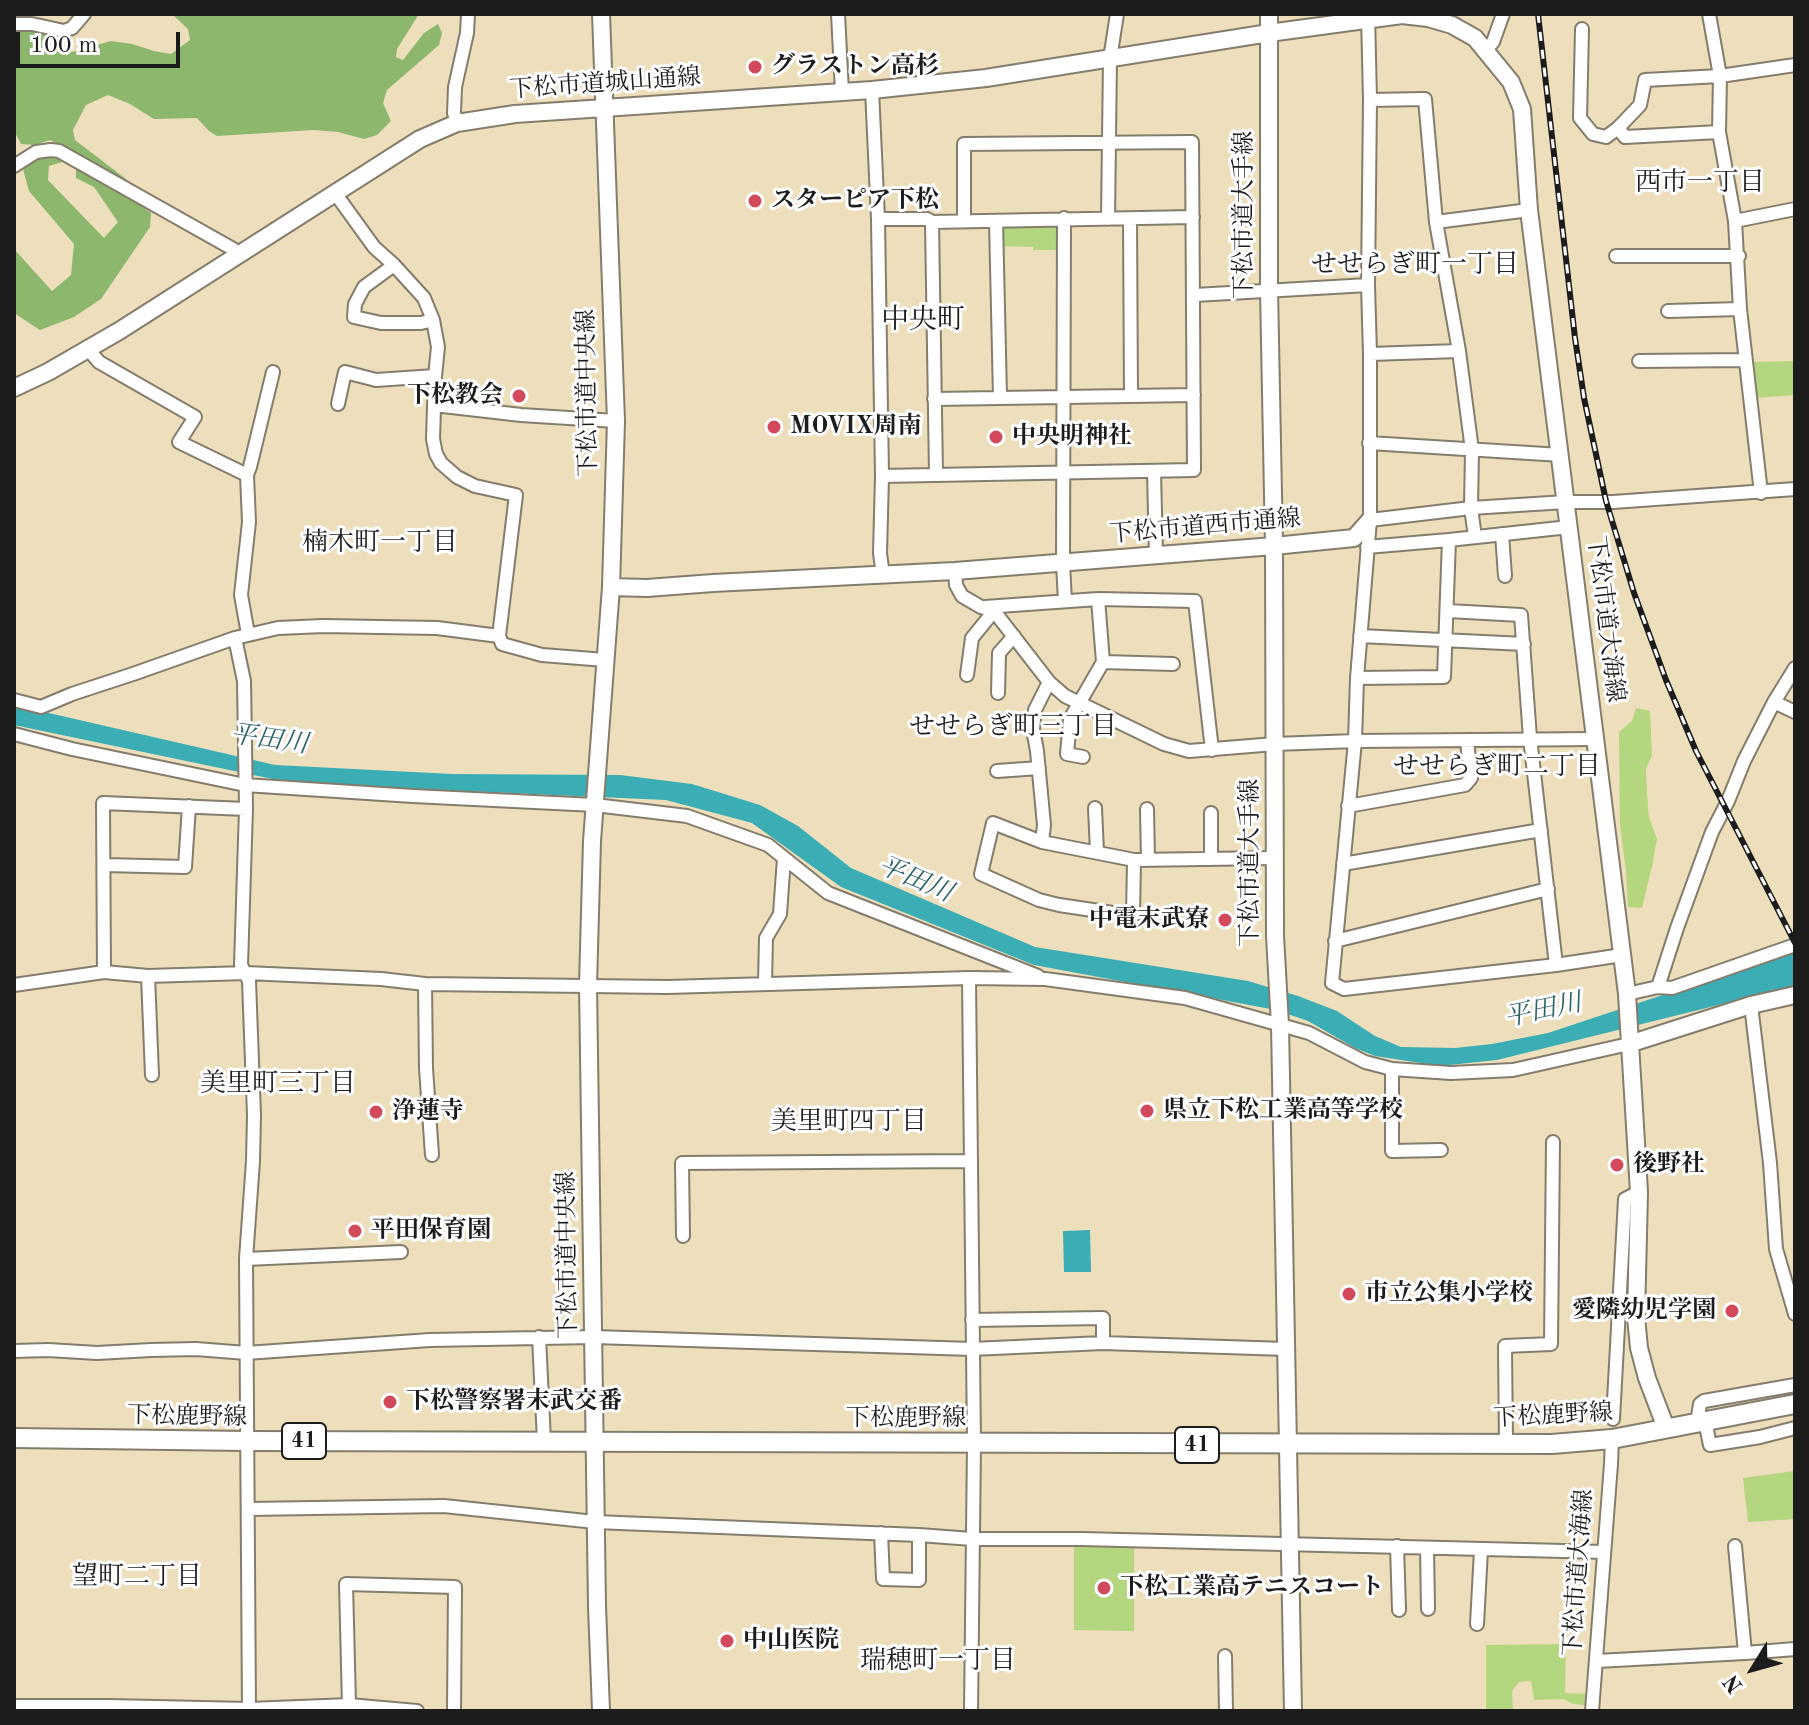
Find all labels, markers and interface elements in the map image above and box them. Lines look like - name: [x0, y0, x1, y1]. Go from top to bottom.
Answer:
- scale bar: [20, 16, 184, 66]
- text: 100 m: [30, 34, 98, 58]
- place label: グラストン高杉: [771, 53, 939, 81]
- marker: グラストン高杉: [746, 58, 764, 76]
- street label: 下松市道城山通線: [508, 63, 702, 105]
- street label: 下松市道大手線: [1231, 131, 1259, 299]
- district label: 西市一丁目: [1635, 167, 1765, 199]
- place label: スターピア下松: [771, 187, 939, 215]
- marker: スターピア下松: [746, 192, 764, 210]
- district label: せせらぎ町一丁目: [1311, 249, 1519, 281]
- district label: 中央町: [881, 304, 965, 338]
- street label: 下松市道中央線: [572, 309, 604, 477]
- place label: 下松教会: [407, 382, 503, 410]
- marker: 下松教会: [510, 387, 528, 405]
- place label: MOVIX周南: [790, 413, 922, 441]
- marker: MOVIX周南: [765, 418, 783, 436]
- place label: 中央明神社: [1012, 423, 1132, 451]
- marker: 中央明神社: [987, 428, 1005, 446]
- street label: 下松市道西市通線: [1108, 504, 1302, 550]
- district label: 楠木町一丁目: [302, 527, 458, 559]
- street label: 下松市道大海線: [1580, 534, 1630, 704]
- district label: せせらぎ町三丁目: [909, 711, 1117, 743]
- water label: 平田川: [228, 719, 310, 761]
- district label: せせらぎ町二丁目: [1393, 751, 1601, 783]
- street label: 下松市道大手線: [1237, 779, 1265, 947]
- water label: 平田川: [873, 850, 957, 910]
- place label: 中電末武寮: [1089, 906, 1209, 934]
- marker: 中電末武寮: [1216, 911, 1234, 929]
- water label: 平田川: [1502, 988, 1584, 1034]
- district label: 美里町三丁目: [200, 1068, 356, 1100]
- place label: 県立下松工業高等学校: [1163, 1097, 1403, 1125]
- place label: 浄蓮寺: [392, 1098, 464, 1126]
- marker: 県立下松工業高等学校: [1138, 1102, 1156, 1120]
- marker: 浄蓮寺: [367, 1103, 385, 1121]
- district label: 美里町四丁目: [771, 1106, 927, 1138]
- place label: 後野社: [1633, 1151, 1705, 1179]
- marker: 後野社: [1608, 1156, 1626, 1174]
- street label: 下松市道中央線: [552, 1171, 584, 1339]
- place label: 平田保育園: [371, 1217, 491, 1245]
- marker: 平田保育園: [346, 1222, 364, 1240]
- place label: 市立公集小学校: [1365, 1280, 1533, 1308]
- marker: 市立公集小学校: [1340, 1285, 1358, 1303]
- place label: 愛隣幼児学園: [1572, 1297, 1716, 1325]
- marker: 愛隣幼児学園: [1723, 1302, 1741, 1320]
- place label: 下松警察署末武交番: [406, 1388, 622, 1416]
- marker: 下松警察署末武交番: [381, 1393, 399, 1411]
- street label: 下松鹿野線: [1492, 1398, 1614, 1434]
- street label: 下松鹿野線: [127, 1402, 247, 1432]
- street label: 下松鹿野線: [846, 1405, 966, 1433]
- road number: 41: [282, 1423, 326, 1459]
- road number: 41: [1175, 1427, 1219, 1463]
- street label: 下松市道大海線: [1559, 1488, 1599, 1658]
- district label: 望町二丁目: [72, 1561, 202, 1593]
- place label: 下松工業高テニスコート: [1120, 1574, 1384, 1602]
- marker: 下松工業高テニスコート: [1095, 1579, 1113, 1597]
- place label: 中山医院: [743, 1627, 839, 1655]
- north arrow: [1713, 1629, 1793, 1709]
- marker: 中山医院: [718, 1632, 736, 1650]
- district label: 瑞穂町一丁目: [860, 1645, 1016, 1677]
- text: N: [1720, 1670, 1748, 1697]

